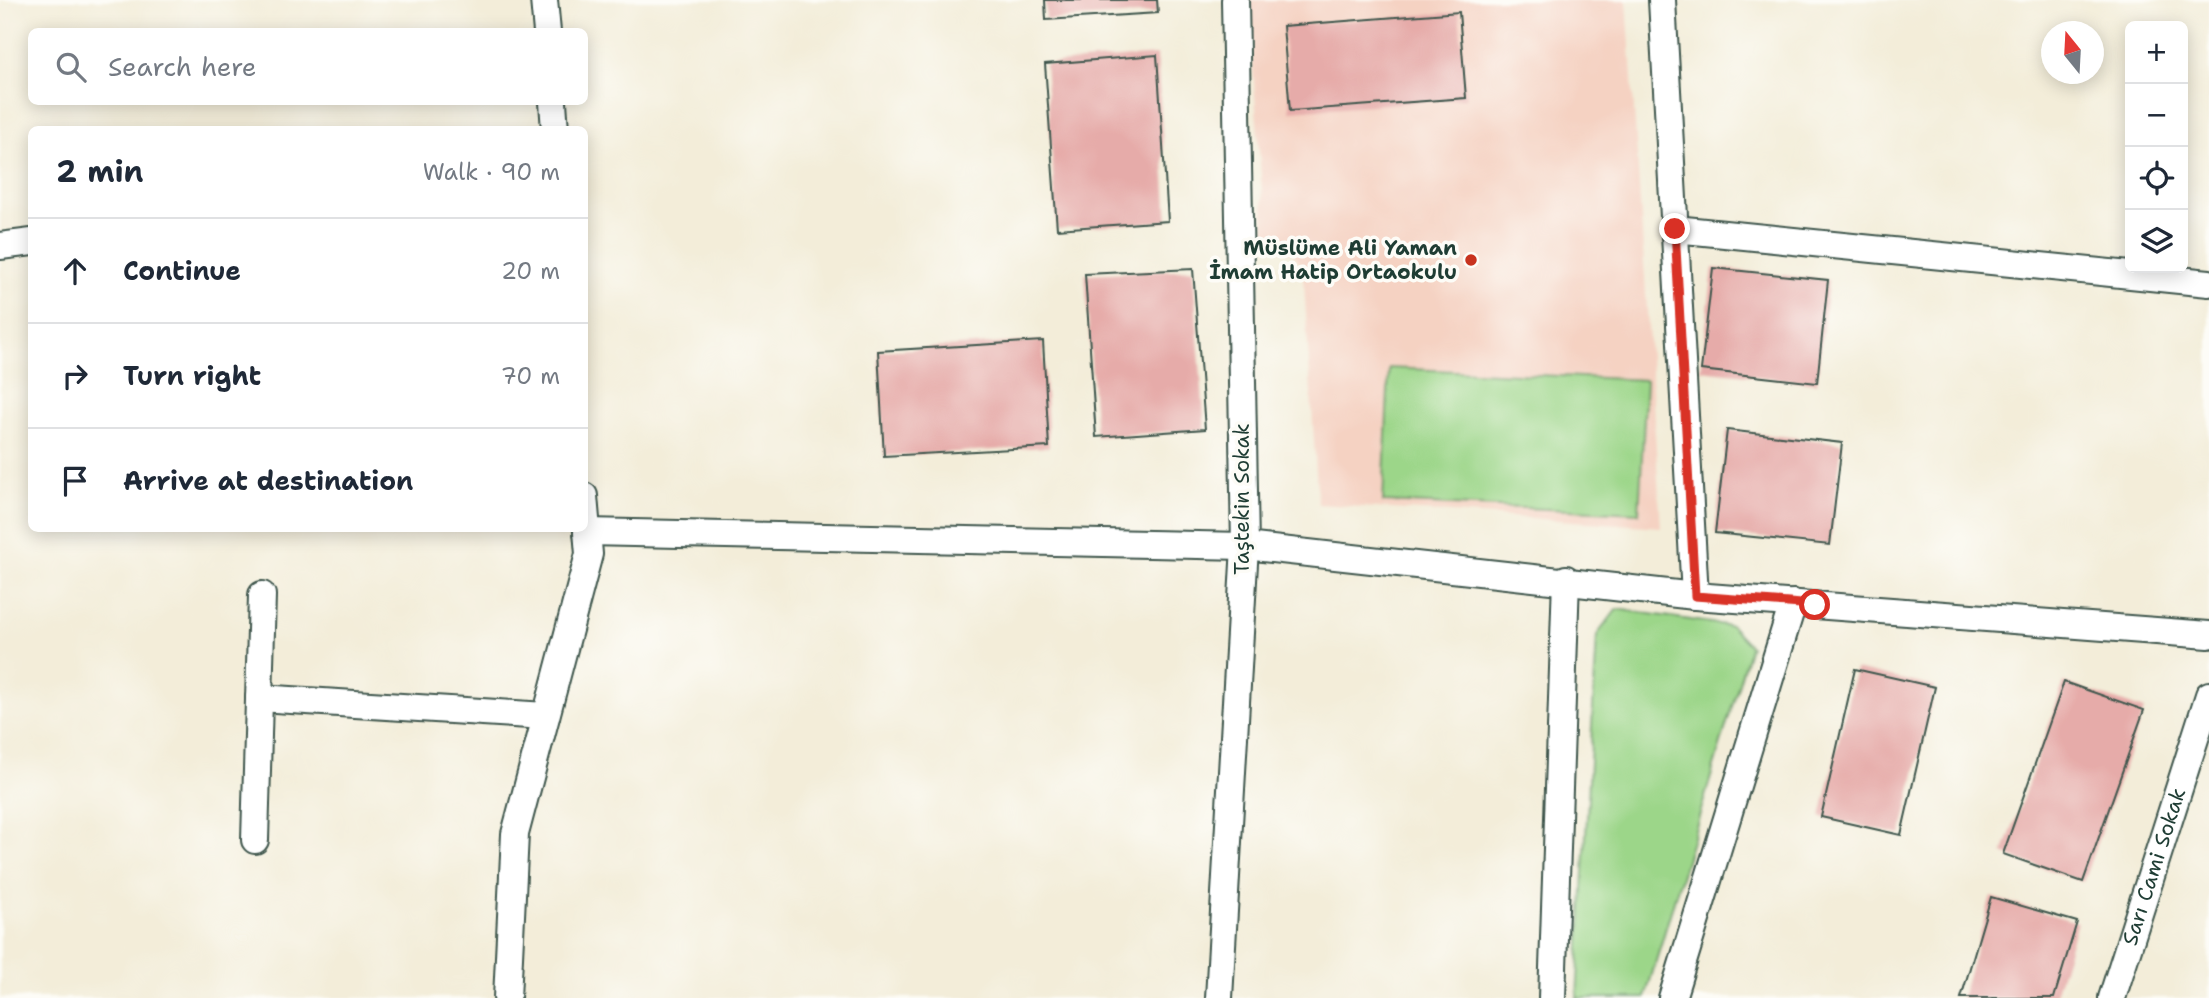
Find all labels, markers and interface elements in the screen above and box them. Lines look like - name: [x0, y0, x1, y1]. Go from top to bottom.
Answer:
- north arrow: [2041, 21, 2104, 84]
- map controls: [2125, 21, 2188, 273]
- button: +: [2125, 21, 2188, 84]
- search box: [28, 28, 588, 105]
- icon: search: [52, 48, 90, 86]
- text: Search here: [108, 49, 257, 84]
- button: −: [2125, 84, 2188, 147]
- button: locate: [2125, 147, 2188, 210]
- text: 2 min: [56, 151, 143, 192]
- text: Walk · 90 m: [423, 157, 560, 187]
- button: layers: [2125, 210, 2188, 273]
- route end: [1659, 213, 1690, 244]
- place label: Müslüme Ali Yaman İmam Hatip Ortaokulu: [1209, 234, 1457, 286]
- icon: ahead: [56, 252, 94, 290]
- marker: Müslüme Ali Yaman İmam Hatip Ortaokulu: [1463, 252, 1479, 268]
- text: Continue: [123, 253, 241, 288]
- text: 20 m: [501, 256, 560, 286]
- icon: right: [56, 357, 94, 395]
- text: Turn right: [123, 358, 261, 393]
- text: 70 m: [501, 361, 560, 391]
- street label: Taştekin Sokak: [1228, 423, 1256, 575]
- icon: arrive: [56, 462, 94, 500]
- text: Arrive at destination: [123, 463, 413, 498]
- route start: [1799, 589, 1830, 620]
- street label: Sarı Cami Sokak: [2116, 784, 2192, 949]

